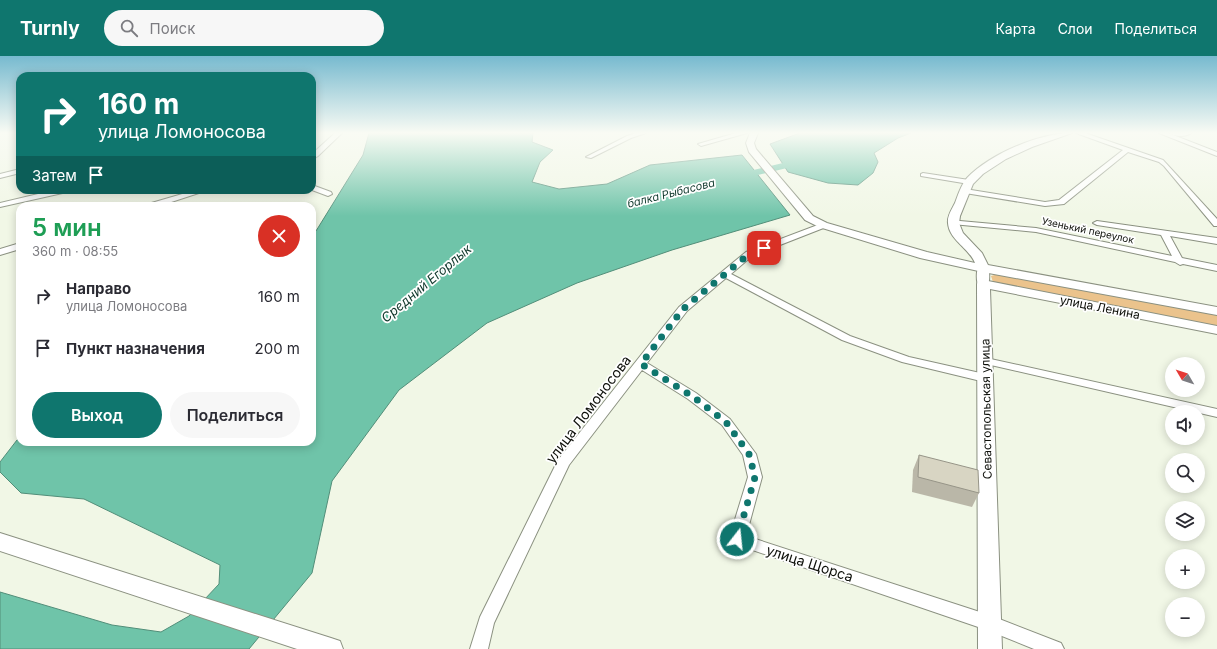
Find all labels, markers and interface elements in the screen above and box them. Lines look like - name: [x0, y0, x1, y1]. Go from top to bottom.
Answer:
- search box: [104, 10, 384, 46]
- text: Turnly: [20, 17, 80, 40]
- icon: search: [118, 17, 140, 39]
- text: Поиск: [150, 19, 195, 38]
- text: Карта: [995, 20, 1036, 37]
- text: Слои: [1058, 20, 1093, 37]
- text: Поделиться: [1115, 20, 1197, 37]
- text: 160 m: [98, 87, 179, 121]
- icon: right: [32, 88, 84, 140]
- text: улица Ломоносова: [98, 121, 266, 142]
- icon: arrive: [85, 164, 107, 186]
- text: Затем: [32, 166, 77, 185]
- water label: балка Рыбасова: [626, 175, 716, 211]
- text: 5 мин: [32, 213, 102, 242]
- street label: Узенький переулок: [1041, 214, 1136, 246]
- button: close: [258, 215, 300, 257]
- pin: [747, 231, 781, 265]
- icon: arrive: [753, 237, 775, 259]
- water label: Средний Егорлык: [378, 240, 475, 325]
- text: 360 m · 08:55: [32, 243, 118, 259]
- text: Направо: [66, 279, 131, 298]
- icon: right: [32, 285, 54, 307]
- text: 160 m: [258, 287, 300, 306]
- street label: улица Ленина: [1059, 292, 1141, 322]
- text: улица Ломоносова: [66, 298, 187, 314]
- icon: arrive: [32, 337, 54, 359]
- street label: Севастопольская улица: [977, 338, 995, 480]
- text: Пункт назначения: [66, 339, 205, 358]
- text: 200 m: [255, 339, 300, 358]
- street label: улица Ломоносова: [542, 352, 634, 466]
- north arrow: [1165, 357, 1205, 397]
- map controls: [1165, 357, 1205, 637]
- button: Выход: [32, 392, 162, 438]
- button: Поделиться: [170, 392, 300, 438]
- button: sound: [1165, 405, 1205, 445]
- button: search: [1165, 453, 1205, 493]
- button: layers: [1165, 501, 1205, 541]
- position arrow: [716, 518, 758, 560]
- street label: улица Щорса: [764, 541, 856, 585]
- button: +: [1165, 549, 1205, 589]
- button: −: [1165, 597, 1205, 637]

